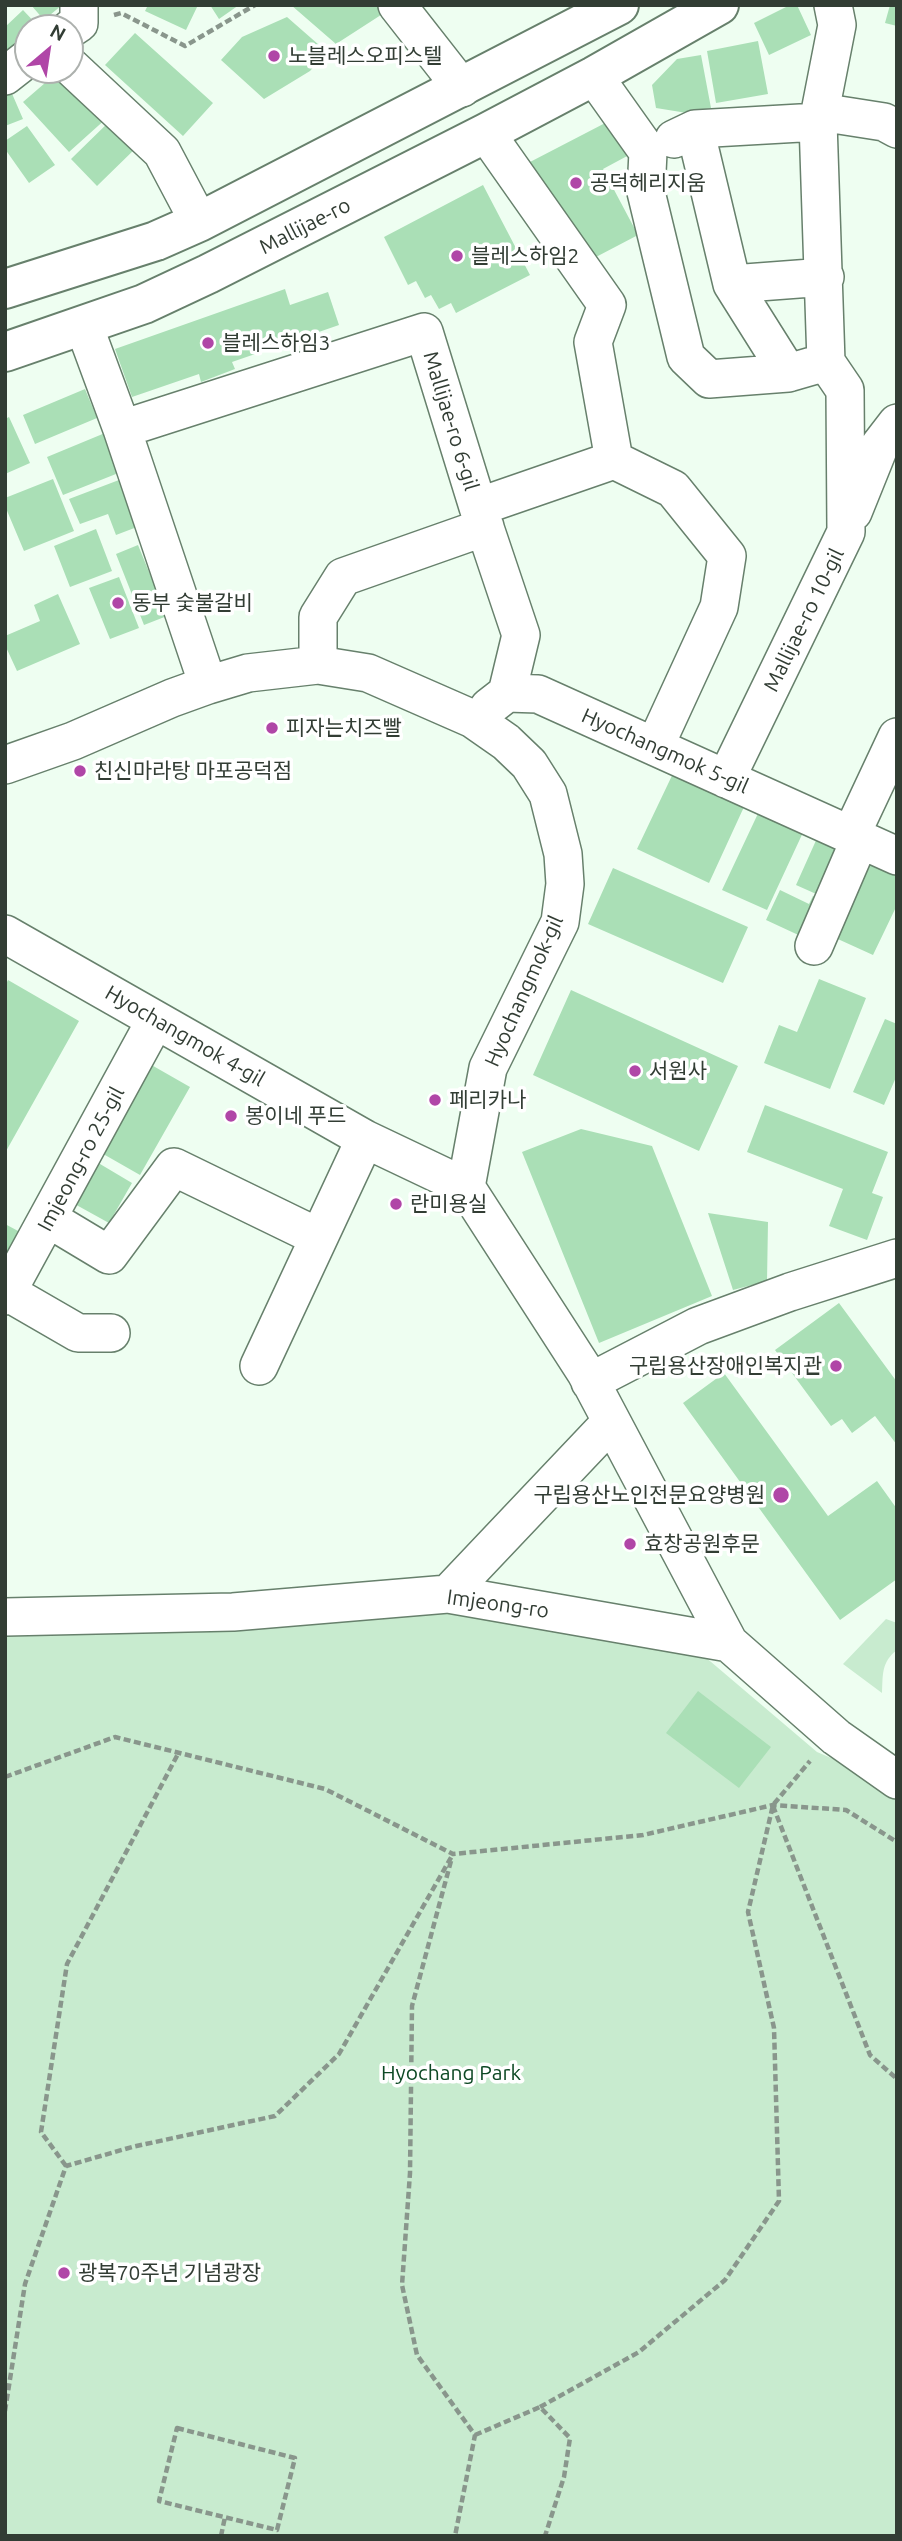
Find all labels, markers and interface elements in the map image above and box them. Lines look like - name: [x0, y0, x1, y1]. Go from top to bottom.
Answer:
- north arrow: [14, 14, 84, 84]
- text: N: [47, 19, 70, 45]
- place label: 노블레스오피스텔: [288, 43, 443, 69]
- marker: 노블레스오피스텔: [266, 48, 282, 64]
- place label: 공덕헤리지움: [590, 170, 706, 196]
- marker: 공덕헤리지움: [568, 175, 584, 191]
- street label: Mallijae-ro: [255, 192, 355, 260]
- place label: 블레스하임2: [471, 243, 579, 269]
- marker: 블레스하임2: [449, 248, 465, 264]
- place label: 블레스하임3: [222, 330, 330, 356]
- marker: 블레스하임3: [200, 335, 216, 351]
- street label: Mallijae-ro 6-gil: [418, 348, 484, 494]
- street label: Mallijae-ro 10-gil: [758, 544, 850, 696]
- place label: 동부 숯불갈비: [132, 590, 253, 616]
- marker: 동부 숯불갈비: [110, 595, 126, 611]
- street label: Hyochangmok 5-gil: [578, 703, 752, 799]
- place label: 피자는치즈빨: [286, 715, 402, 741]
- marker: 피자는치즈빨: [264, 720, 280, 736]
- place label: 친신마라탕 마포공덕점: [94, 758, 292, 784]
- marker: 친신마라탕 마포공덕점: [72, 763, 88, 779]
- street label: Hyochangmok-gil: [479, 911, 569, 1071]
- street label: Hyochangmok 4-gil: [101, 980, 269, 1092]
- place label: 서원사: [649, 1058, 707, 1084]
- marker: 서원사: [627, 1063, 643, 1079]
- street label: Imjeong-ro 25-gil: [32, 1082, 130, 1236]
- place label: 페리카나: [449, 1087, 526, 1113]
- marker: 페리카나: [427, 1092, 443, 1108]
- place label: 봉이네 푸드: [245, 1103, 346, 1129]
- marker: 봉이네 푸드: [223, 1108, 239, 1124]
- place label: 란미용실: [410, 1191, 487, 1217]
- marker: 란미용실: [388, 1196, 404, 1212]
- place label: 구립용산장애인복지관: [629, 1353, 822, 1379]
- marker: 구립용산장애인복지관: [828, 1358, 844, 1374]
- place label: 구립용산노인전문요양병원: [533, 1482, 765, 1508]
- marker: 구립용산노인전문요양병원: [771, 1485, 791, 1505]
- place label: 효창공원후문: [644, 1531, 760, 1557]
- marker: 효창공원후문: [622, 1536, 638, 1552]
- street label: Imjeong-ro: [445, 1584, 551, 1624]
- park label: Hyochang Park: [381, 2060, 521, 2086]
- place label: 광복70주년 기념광장: [78, 2260, 261, 2286]
- marker: 광복70주년 기념광장: [56, 2265, 72, 2281]

